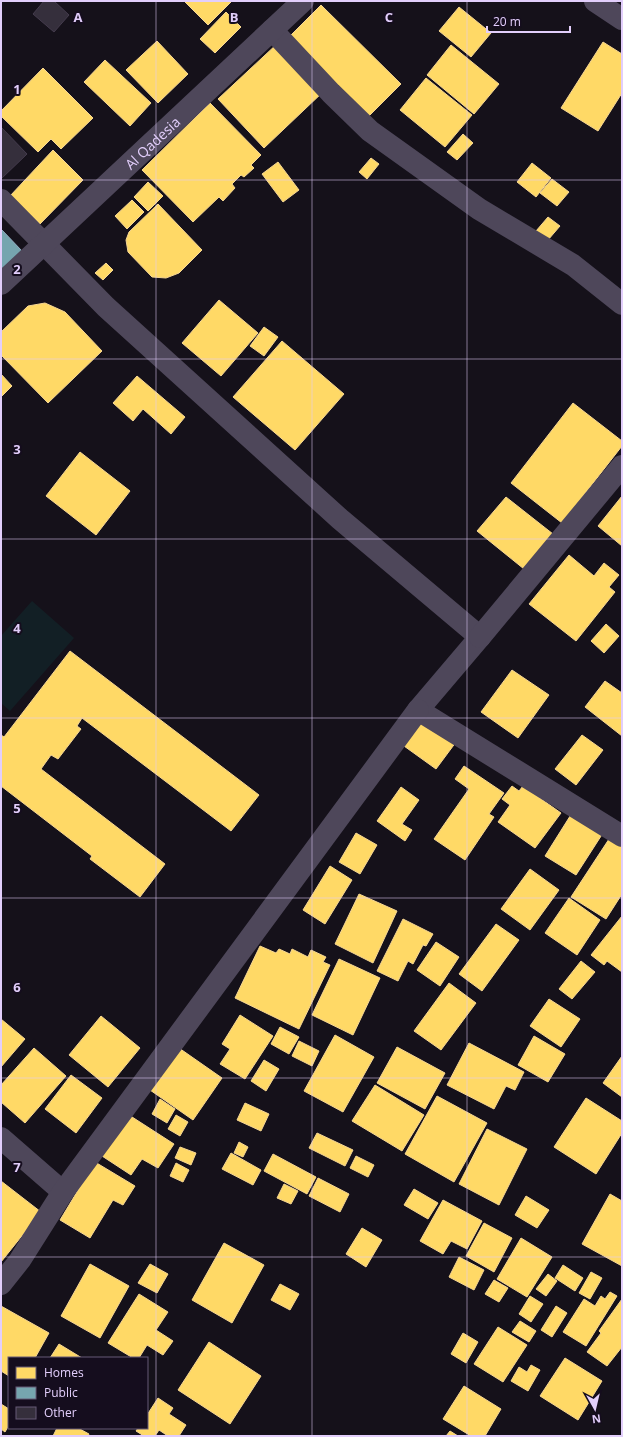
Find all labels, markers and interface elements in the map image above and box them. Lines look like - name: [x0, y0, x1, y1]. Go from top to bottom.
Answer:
- text: A: [74, 8, 83, 26]
- text: B: [230, 8, 239, 26]
- text: C: [385, 8, 393, 26]
- scale bar: [487, 8, 570, 34]
- text: 20 m: [493, 13, 521, 30]
- text: 1: [13, 80, 21, 98]
- street label: Al Qadesia: [120, 112, 184, 173]
- text: 2: [13, 260, 21, 278]
- text: 3: [13, 440, 21, 458]
- text: 4: [13, 619, 21, 637]
- text: 5: [13, 799, 21, 817]
- text: 6: [13, 978, 21, 996]
- text: 7: [13, 1158, 21, 1176]
- legend: [8, 1357, 148, 1429]
- text: Homes: [44, 1364, 84, 1381]
- text: Public: [44, 1384, 78, 1401]
- north arrow: [575, 1389, 615, 1429]
- text: Other: [44, 1404, 77, 1421]
- text: N: [591, 1411, 602, 1427]

